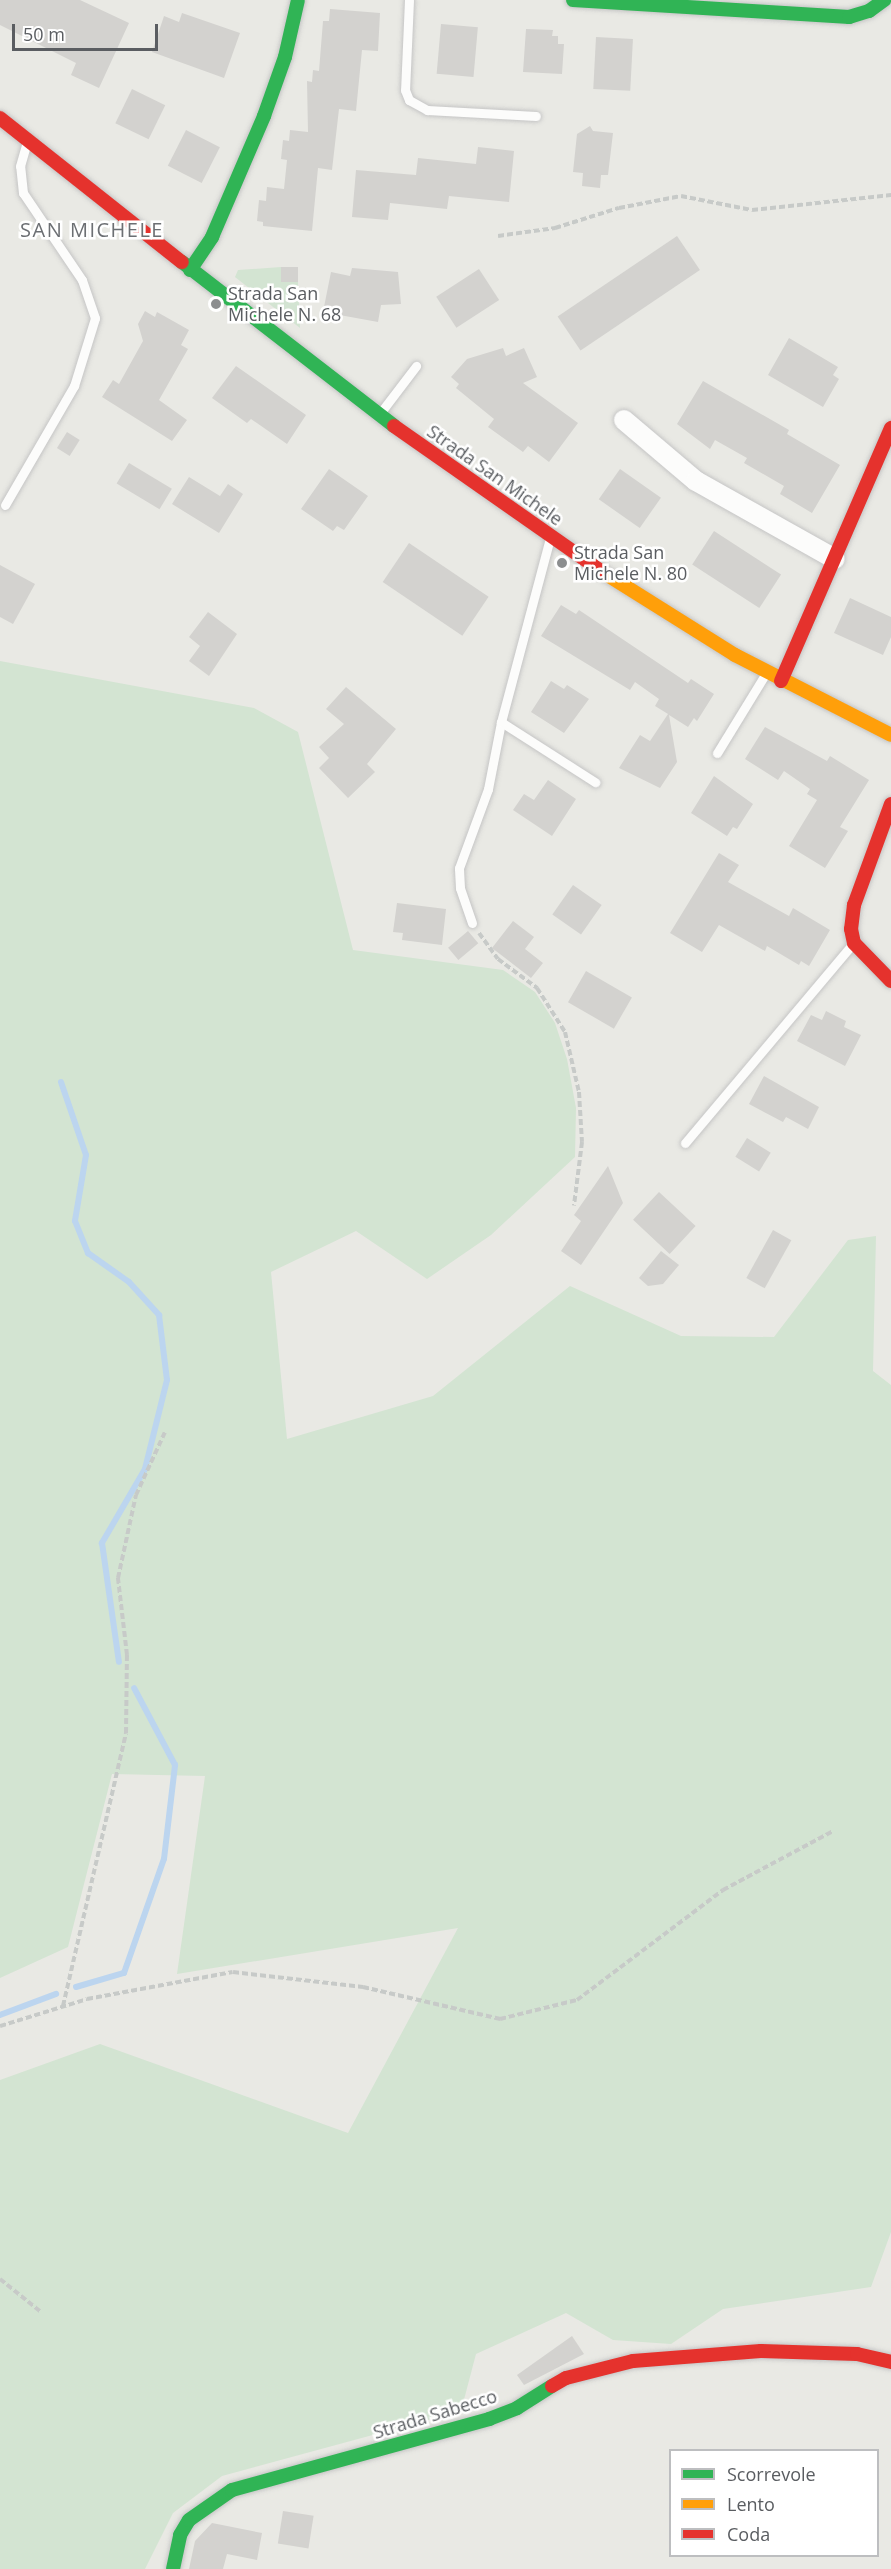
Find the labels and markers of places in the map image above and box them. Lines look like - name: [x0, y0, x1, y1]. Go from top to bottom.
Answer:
- place label: Strada San Michele N. 68: [228, 283, 341, 326]
- marker: Strada San Michele N. 68: [209, 297, 223, 311]
- place label: Strada San Michele N. 80: [574, 542, 687, 584]
- marker: Strada San Michele N. 80: [555, 556, 569, 570]

